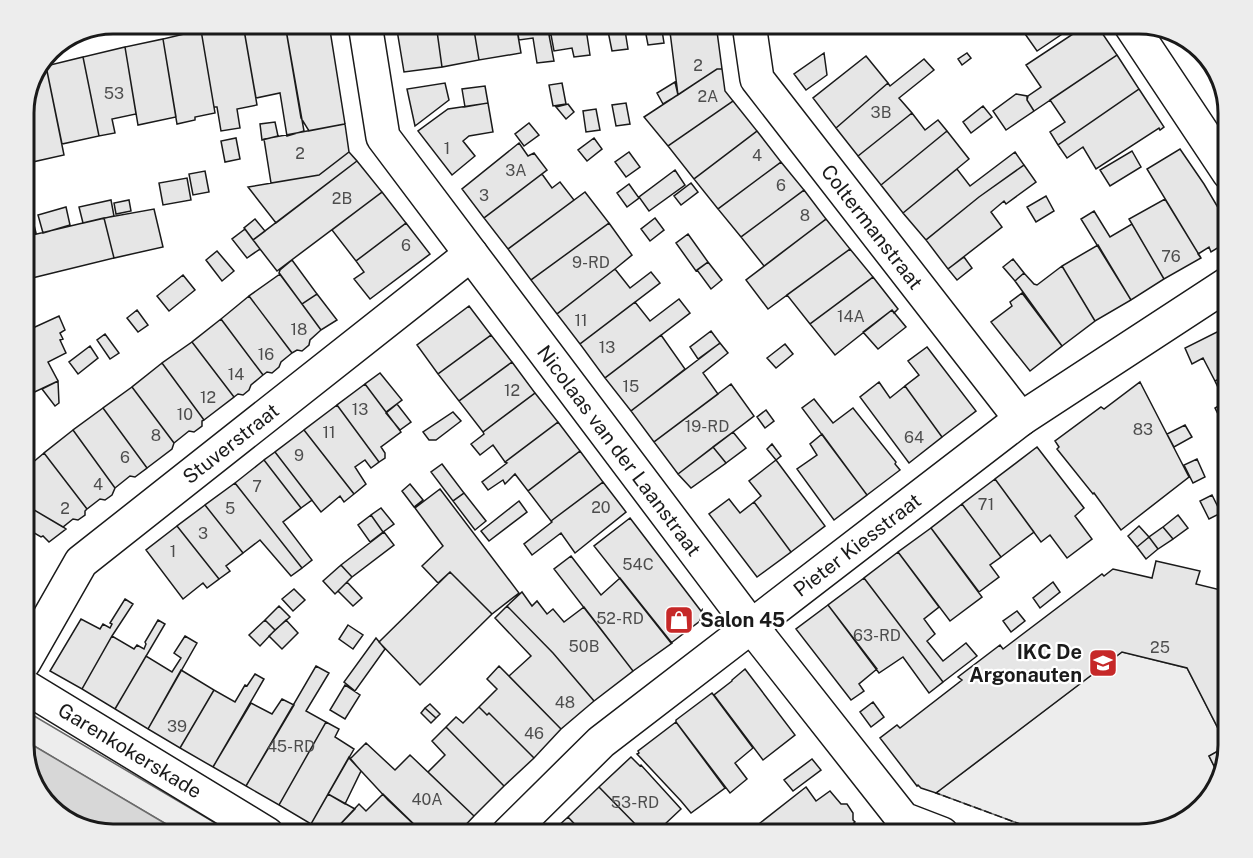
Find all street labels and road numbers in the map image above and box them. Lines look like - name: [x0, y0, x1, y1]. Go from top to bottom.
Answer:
- street label: Coltermanstraat: [816, 160, 928, 294]
- street label: Nicolaas van der Laanstraat: [532, 341, 706, 561]
- street label: Stuverstraat: [178, 398, 284, 489]
- street label: Pieter Kiesstraat: [789, 488, 926, 602]
- street label: Garenkokerskade: [54, 698, 206, 803]

